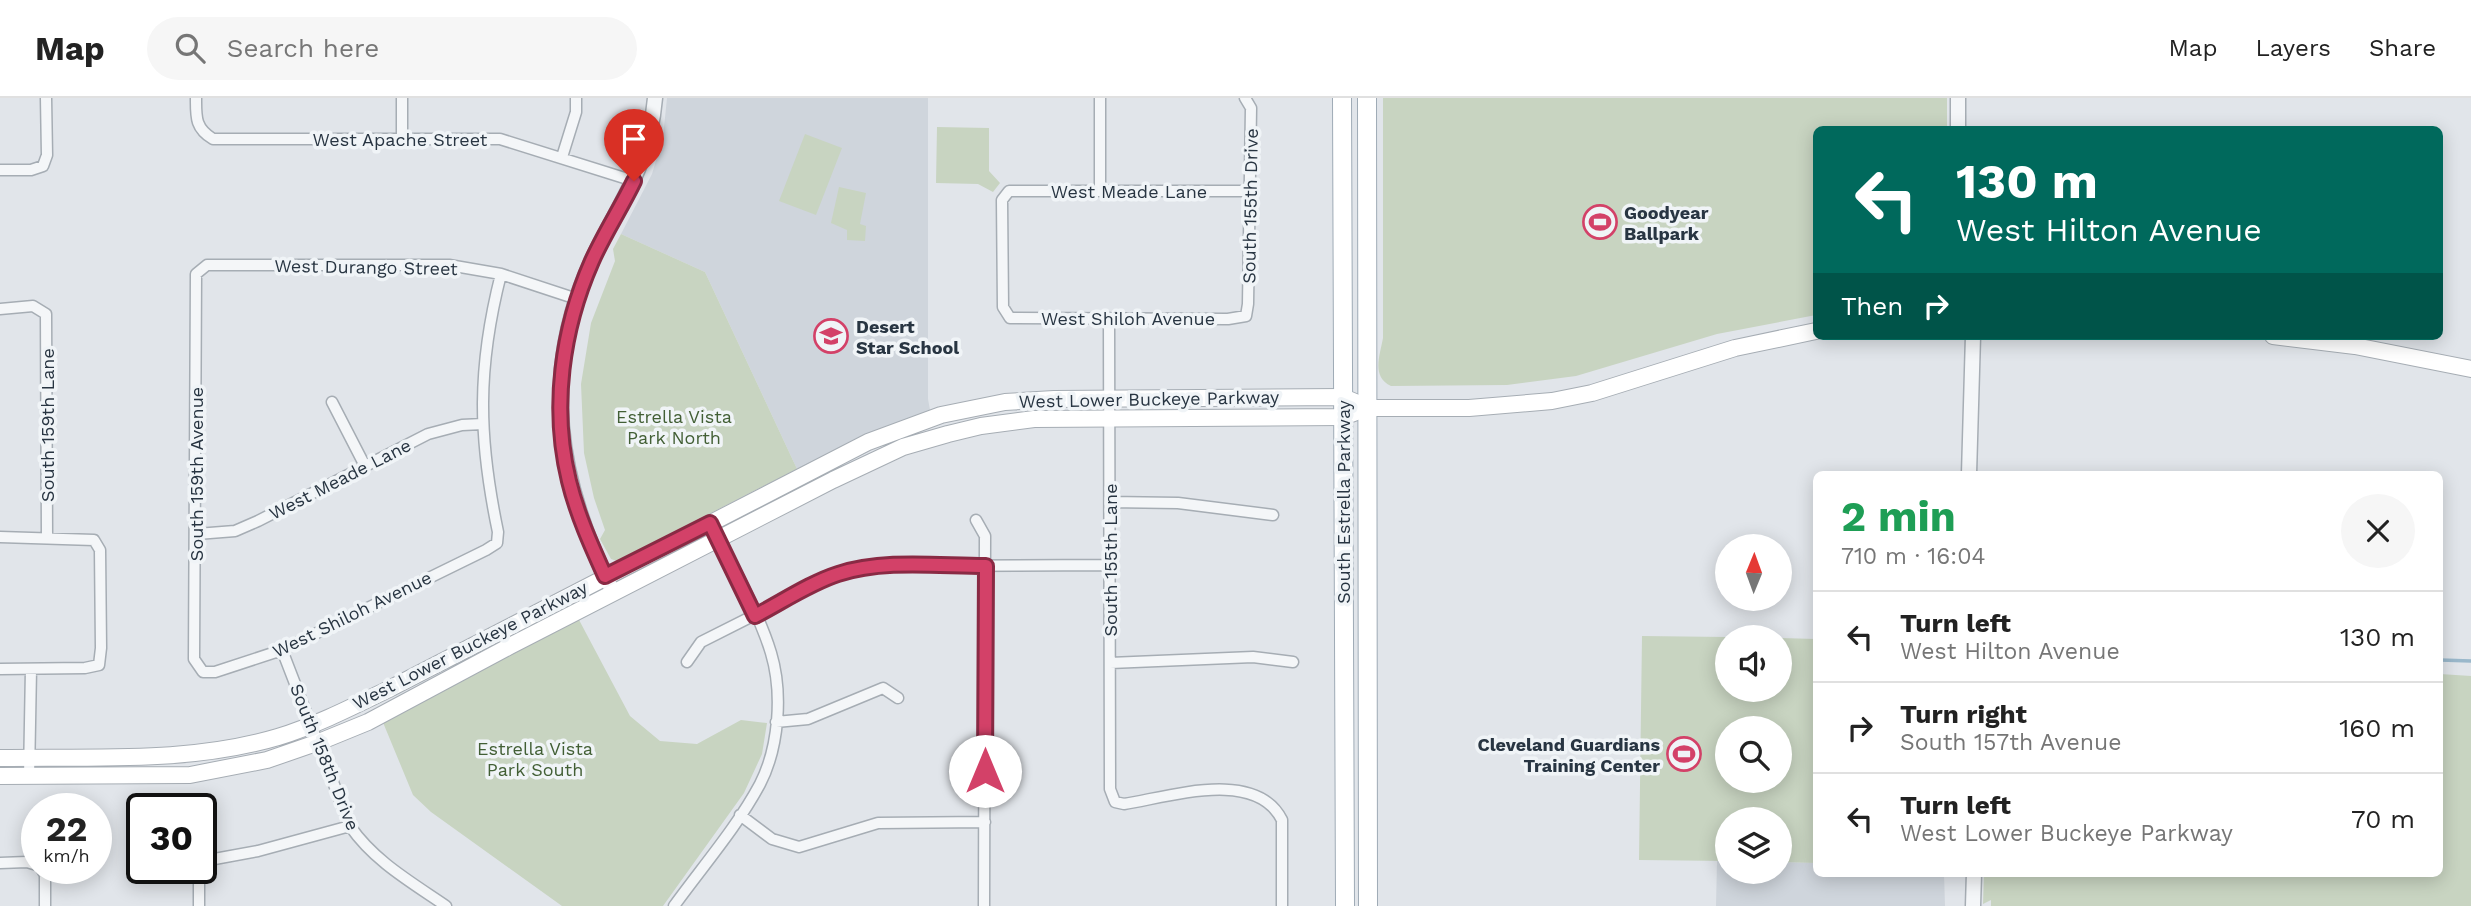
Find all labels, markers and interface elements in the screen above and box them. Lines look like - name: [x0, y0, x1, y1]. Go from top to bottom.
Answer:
- search box: [147, 17, 637, 80]
- text: Map: [35, 29, 105, 68]
- icon: search: [171, 29, 209, 67]
- text: Search here: [227, 33, 379, 63]
- text: Map: [2169, 34, 2217, 62]
- text: Layers: [2255, 34, 2331, 62]
- text: Share: [2369, 34, 2436, 62]
- pin: [604, 109, 664, 181]
- icon: arrive: [615, 120, 653, 158]
- street label: South 155th Drive: [1238, 128, 1262, 284]
- street label: West Apache Street: [313, 129, 488, 150]
- text: 130 m: [1956, 152, 2098, 210]
- icon: left: [1841, 154, 1932, 245]
- street label: West Meade Lane: [1051, 181, 1207, 202]
- place label: Goodyear Ballpark: [1624, 202, 1709, 244]
- sports icon: Goodyear Ballpark: [1581, 203, 1619, 241]
- text: West Hilton Avenue: [1956, 211, 2262, 249]
- street label: West Durango Street: [274, 255, 458, 279]
- icon: right: [1917, 287, 1955, 325]
- text: Then: [1841, 291, 1903, 321]
- street label: West Shiloh Avenue: [1041, 308, 1215, 329]
- place label: Desert Star School: [856, 316, 959, 358]
- school or university icon: Desert Star School: [812, 317, 850, 355]
- street label: South 159th Lane: [37, 348, 58, 502]
- street label: West Lower Buckeye Parkway: [1019, 386, 1280, 412]
- street label: South 159th Avenue: [186, 387, 207, 561]
- street label: South Estrella Parkway: [1333, 399, 1354, 604]
- park label: Estrella Vista Park North: [616, 406, 732, 448]
- street label: West Meade Lane: [266, 434, 414, 524]
- street label: South 155th Lane: [1100, 483, 1121, 637]
- text: 2 min: [1841, 492, 1956, 541]
- button: close: [2341, 494, 2415, 568]
- north arrow: [1715, 534, 1792, 611]
- map controls: [1715, 534, 1792, 884]
- text: 710 m · 16:04: [1841, 543, 1986, 570]
- street label: West Shiloh Avenue: [269, 566, 435, 662]
- street label: West Lower Buckeye Parkway: [349, 576, 591, 714]
- text: Turn left: [1900, 608, 2011, 638]
- icon: left: [1841, 618, 1879, 656]
- text: 130 m: [2340, 622, 2415, 652]
- button: sound: [1715, 625, 1792, 702]
- text: West Hilton Avenue: [1900, 638, 2120, 665]
- street label: South 158th Drive: [286, 681, 364, 833]
- text: Turn right: [1900, 699, 2027, 729]
- icon: right: [1841, 709, 1879, 747]
- text: 160 m: [2339, 713, 2415, 743]
- button: search: [1715, 716, 1792, 793]
- text: South 157th Avenue: [1900, 729, 2121, 756]
- position arrow: [948, 734, 1022, 808]
- place label: Cleveland Guardians Training Center: [1477, 734, 1660, 776]
- sports icon: Cleveland Guardians Training Center: [1665, 735, 1703, 773]
- park label: Estrella Vista Park South: [477, 738, 593, 780]
- text: Turn left: [1900, 790, 2011, 820]
- speed limit sign: 30: [126, 793, 217, 884]
- icon: left: [1841, 800, 1879, 838]
- text: 70 m: [2351, 804, 2415, 834]
- button: layers: [1715, 807, 1792, 884]
- text: 22: [46, 808, 87, 850]
- text: West Lower Buckeye Parkway: [1900, 820, 2233, 847]
- text: km/h: [43, 845, 90, 866]

